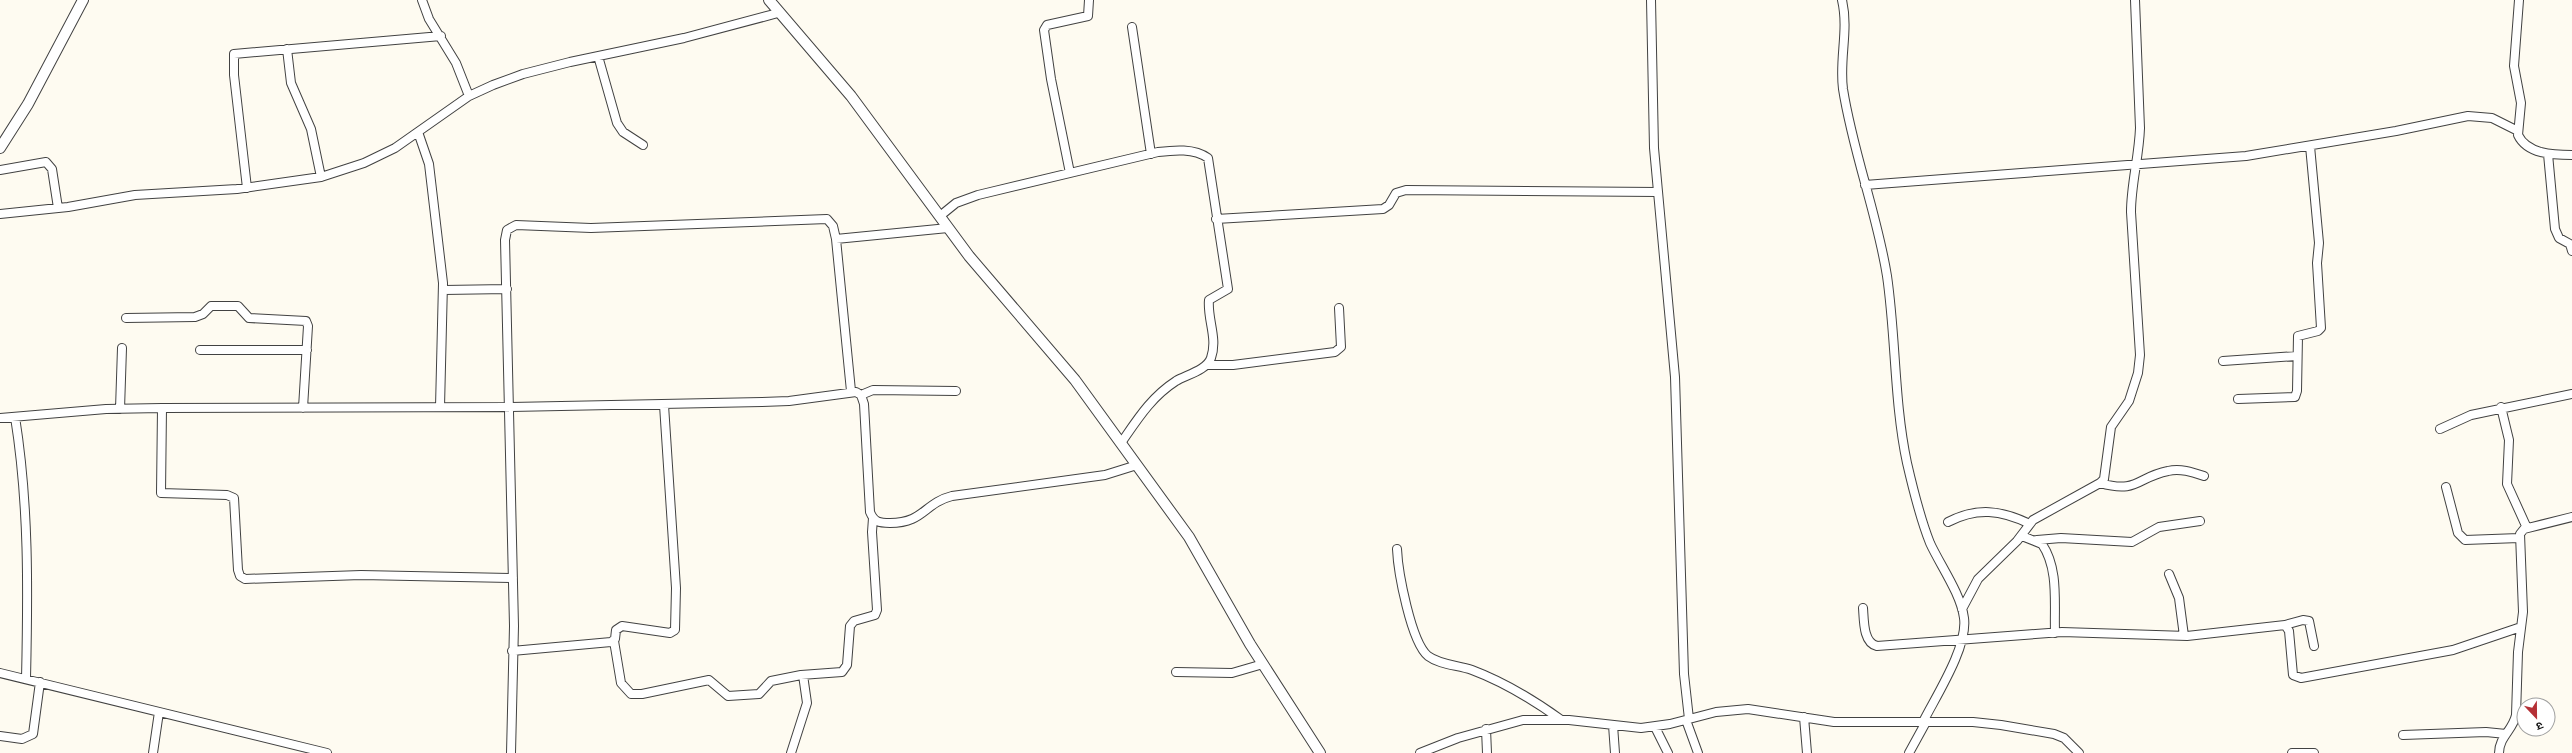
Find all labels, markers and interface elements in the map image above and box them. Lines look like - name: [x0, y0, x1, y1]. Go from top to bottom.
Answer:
- north arrow: [2516, 697, 2556, 737]
- text: उ: [2534, 719, 2545, 734]

